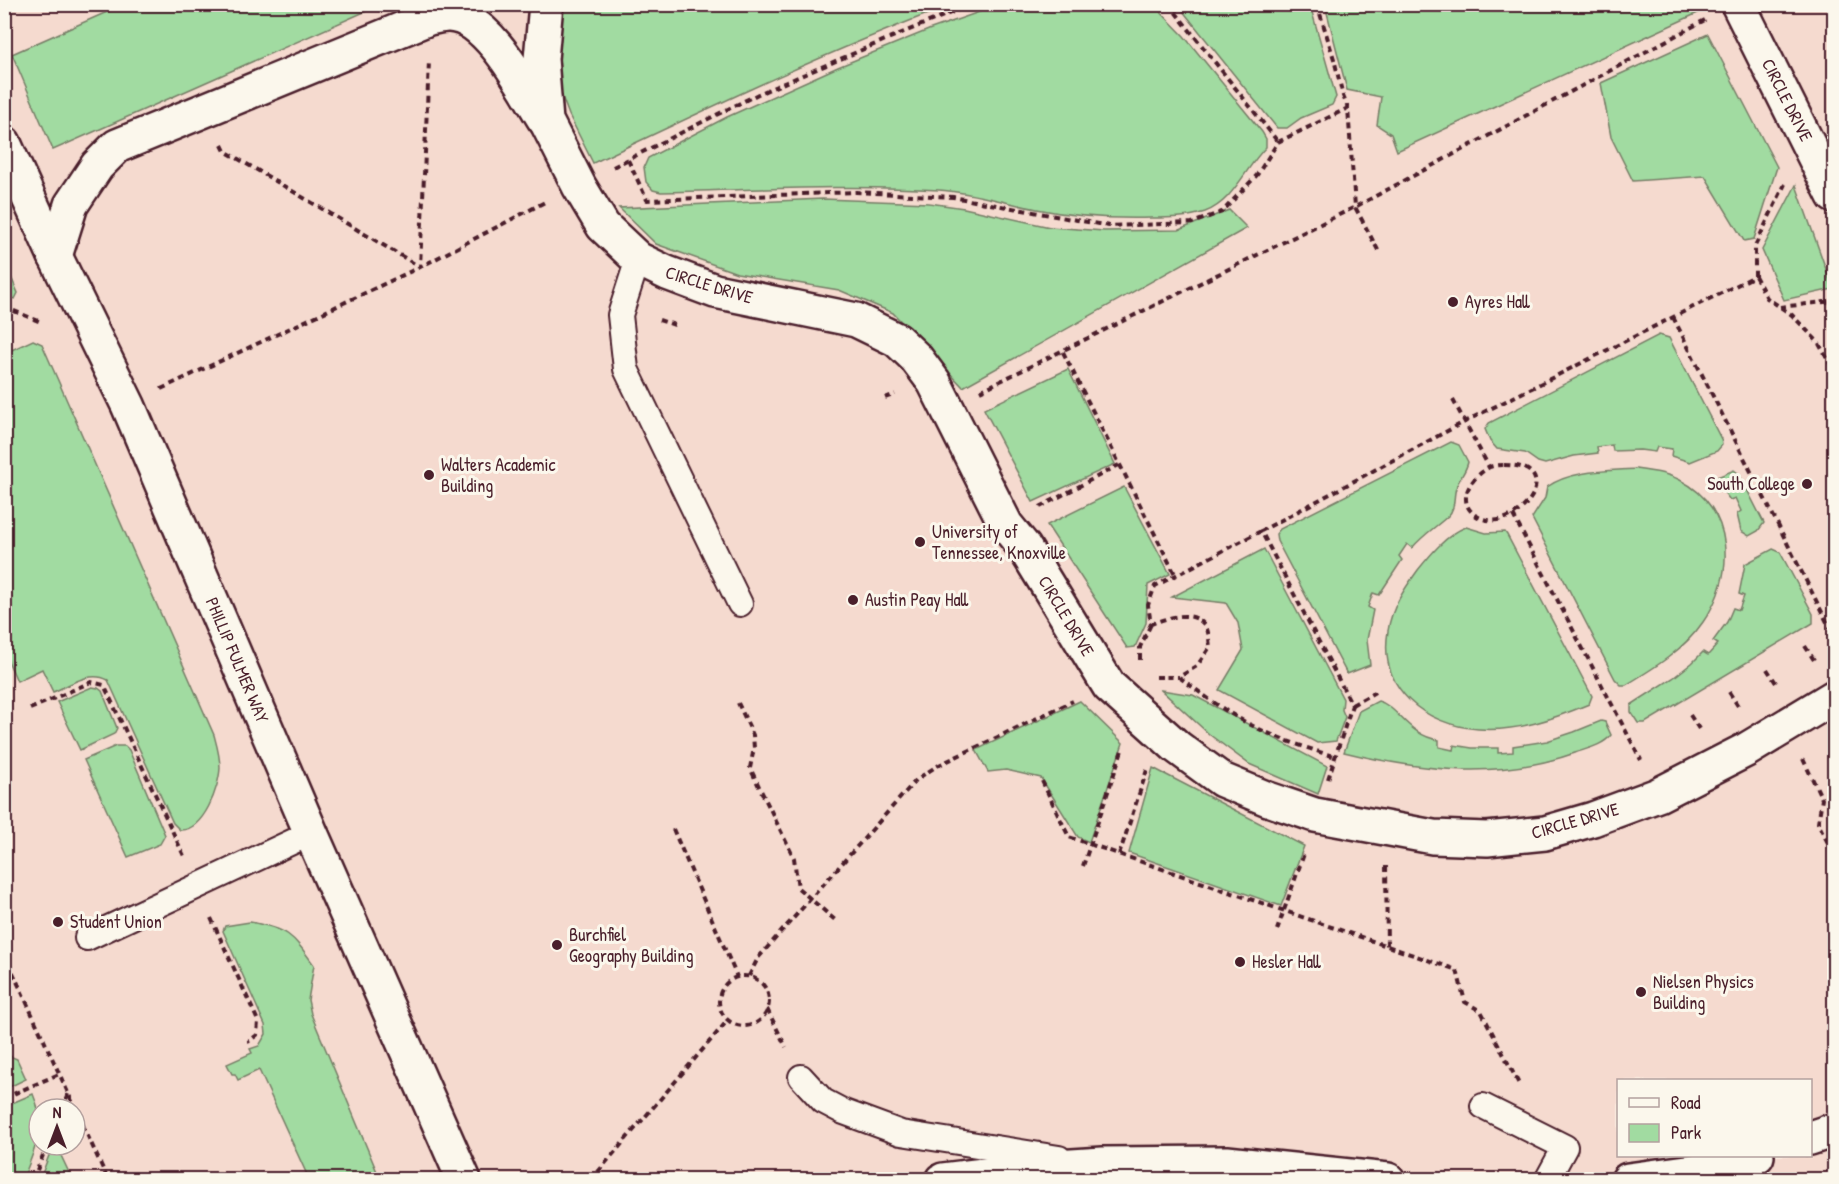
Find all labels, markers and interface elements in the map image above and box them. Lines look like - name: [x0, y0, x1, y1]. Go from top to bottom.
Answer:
- street label: CIRCLE DRIVE: [1756, 54, 1819, 146]
- street label: CIRCLE DRIVE: [662, 259, 756, 310]
- place label: Ayres Hall: [1465, 289, 1530, 314]
- marker: Ayres Hall: [1446, 295, 1460, 309]
- place label: Walters Academic Building: [441, 452, 556, 498]
- marker: Walters Academic Building: [422, 468, 436, 482]
- place label: South College: [1707, 471, 1795, 496]
- marker: South College: [1800, 477, 1814, 491]
- place label: University of Tennessee, Knoxville: [932, 519, 1066, 565]
- marker: University of Tennessee, Knoxville: [913, 535, 927, 549]
- street label: CIRCLE DRIVE: [1033, 571, 1100, 661]
- place label: Austin Peay Hall: [865, 587, 969, 612]
- street label: PHILLIP FULMER WAY: [200, 593, 275, 726]
- marker: Austin Peay Hall: [846, 593, 860, 607]
- street label: CIRCLE DRIVE: [1528, 796, 1622, 845]
- place label: Student Union: [70, 909, 162, 934]
- marker: Student Union: [51, 915, 65, 929]
- place label: Burchfiel Geography Building: [569, 922, 693, 968]
- marker: Burchfiel Geography Building: [550, 938, 564, 952]
- place label: Hesler Hall: [1252, 949, 1321, 974]
- marker: Hesler Hall: [1233, 955, 1247, 969]
- place label: Nielsen Physics Building: [1653, 969, 1754, 1015]
- marker: Nielsen Physics Building: [1634, 985, 1648, 999]
- legend: [1617, 1079, 1812, 1157]
- text: Road: [1671, 1090, 1701, 1115]
- north arrow: [27, 1097, 87, 1157]
- text: N: [53, 1101, 62, 1123]
- text: Park: [1671, 1120, 1702, 1145]

